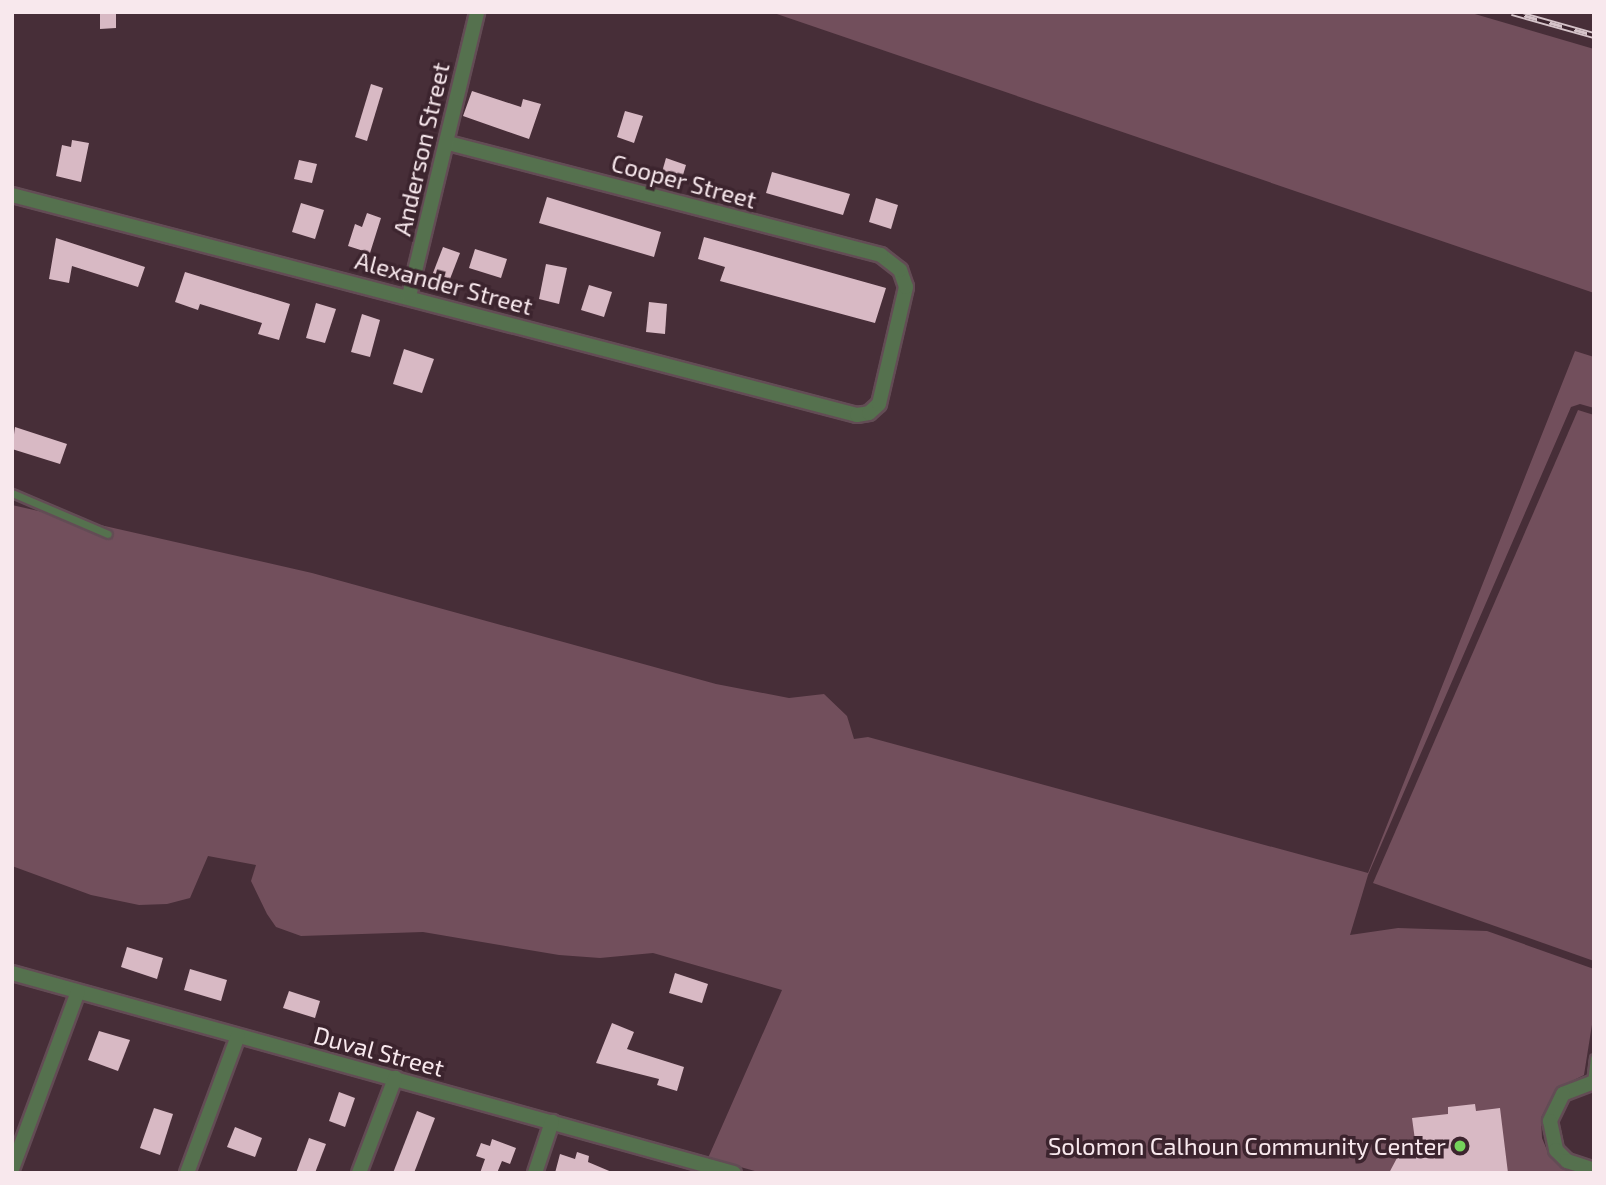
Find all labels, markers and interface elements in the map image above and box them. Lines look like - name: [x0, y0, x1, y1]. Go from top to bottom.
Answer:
- street label: Anderson Street: [387, 60, 455, 238]
- street label: Cooper Street: [608, 148, 760, 214]
- street label: Alexander Street: [352, 245, 536, 321]
- street label: Duval Street: [310, 1020, 448, 1082]
- place label: Solomon Calhoun Community Center: [1047, 1132, 1446, 1160]
- marker: Solomon Calhoun Community Center: [1452, 1138, 1468, 1154]

